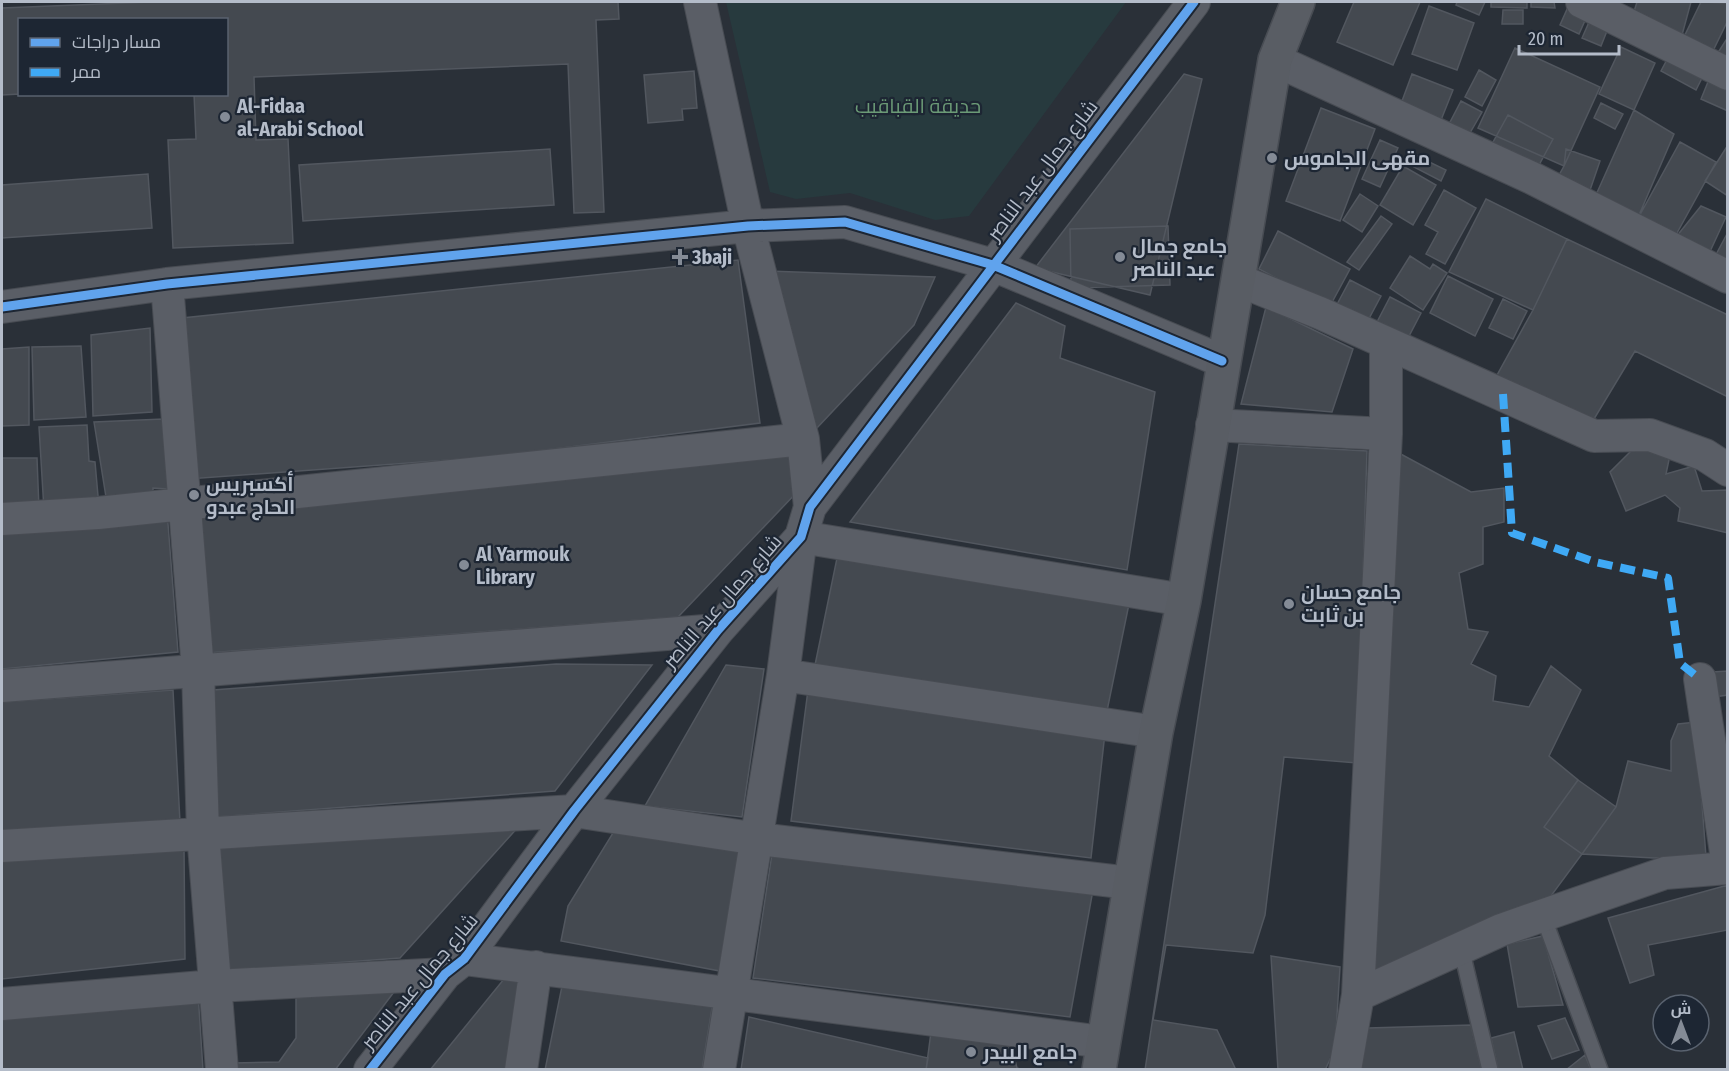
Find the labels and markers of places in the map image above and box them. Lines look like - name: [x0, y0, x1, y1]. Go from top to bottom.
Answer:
- place label: Al-Fidaa al-Arabi School: [236, 94, 364, 141]
- marker: Al-Fidaa al-Arabi School: [218, 110, 232, 124]
- place label: مقهى الجاموس: [1284, 146, 1430, 171]
- marker: مقهى الجاموس: [1265, 151, 1279, 165]
- place label: جامع جمال عبد الناصر: [1131, 234, 1227, 281]
- place label: 3baji: [691, 245, 732, 269]
- marker: 3baji: [673, 250, 687, 264]
- marker: جامع جمال عبد الناصر: [1113, 250, 1127, 264]
- place label: أكسبريس الحاج عبدو: [206, 470, 295, 521]
- marker: أكسبريس الحاج عبدو: [187, 488, 201, 502]
- place label: Al Yarmouk Library: [475, 542, 570, 589]
- marker: Al Yarmouk Library: [457, 558, 471, 572]
- place label: جامع حسان بن ثابت: [1301, 580, 1401, 627]
- marker: جامع حسان بن ثابت: [1282, 597, 1296, 611]
- place label: جامع البيدر: [982, 1040, 1077, 1066]
- marker: جامع البيدر: [964, 1045, 978, 1059]

